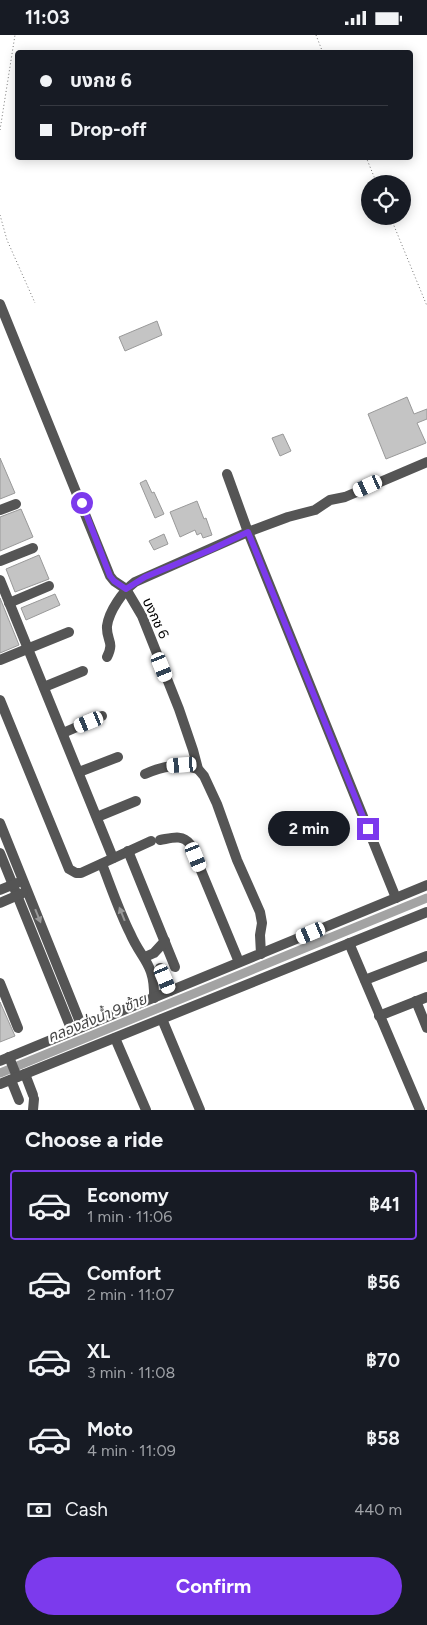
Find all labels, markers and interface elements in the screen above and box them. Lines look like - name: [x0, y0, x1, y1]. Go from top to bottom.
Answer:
- text: 11:03: [25, 6, 70, 29]
- text: บงกช 6: [70, 69, 132, 92]
- text: Drop-off: [70, 118, 147, 141]
- map controls: [361, 175, 411, 225]
- button: locate: [361, 175, 411, 225]
- car: [351, 473, 384, 499]
- route start: [71, 492, 93, 514]
- street label: บงกช 6: [139, 595, 172, 642]
- car: [149, 650, 174, 684]
- car: [72, 709, 105, 735]
- car: [166, 756, 197, 774]
- callout: 2 min: [268, 811, 350, 847]
- route end: [357, 818, 379, 840]
- text: 2 min: [289, 819, 329, 838]
- car: [183, 840, 208, 874]
- one-way arrow: [118, 906, 126, 921]
- one-way arrow: [35, 909, 43, 923]
- car: [294, 920, 327, 946]
- car: [152, 962, 177, 996]
- water label: คลองส่งน้ำ 9 ซ้าย: [44, 988, 150, 1046]
- text: Choose a ride: [25, 1126, 163, 1153]
- icon: car: [27, 1183, 72, 1228]
- text: Economy: [87, 1184, 169, 1207]
- text: ฿41: [369, 1193, 400, 1216]
- text: 1 min · 11:06: [87, 1207, 172, 1226]
- icon: car: [27, 1261, 72, 1306]
- text: Comfort: [87, 1262, 162, 1285]
- text: ฿56: [367, 1271, 400, 1294]
- text: 2 min · 11:07: [87, 1285, 174, 1304]
- icon: car: [27, 1339, 72, 1384]
- text: XL: [87, 1340, 110, 1363]
- text: ฿70: [366, 1349, 400, 1372]
- text: 3 min · 11:08: [87, 1363, 175, 1382]
- icon: car: [27, 1417, 72, 1462]
- text: Moto: [87, 1418, 133, 1441]
- text: ฿58: [366, 1427, 400, 1450]
- text: 4 min · 11:09: [87, 1441, 176, 1460]
- icon: cash: [25, 1496, 53, 1524]
- text: Cash: [65, 1498, 108, 1521]
- text: 440 m: [354, 1500, 402, 1519]
- button: Confirm: [25, 1557, 402, 1615]

